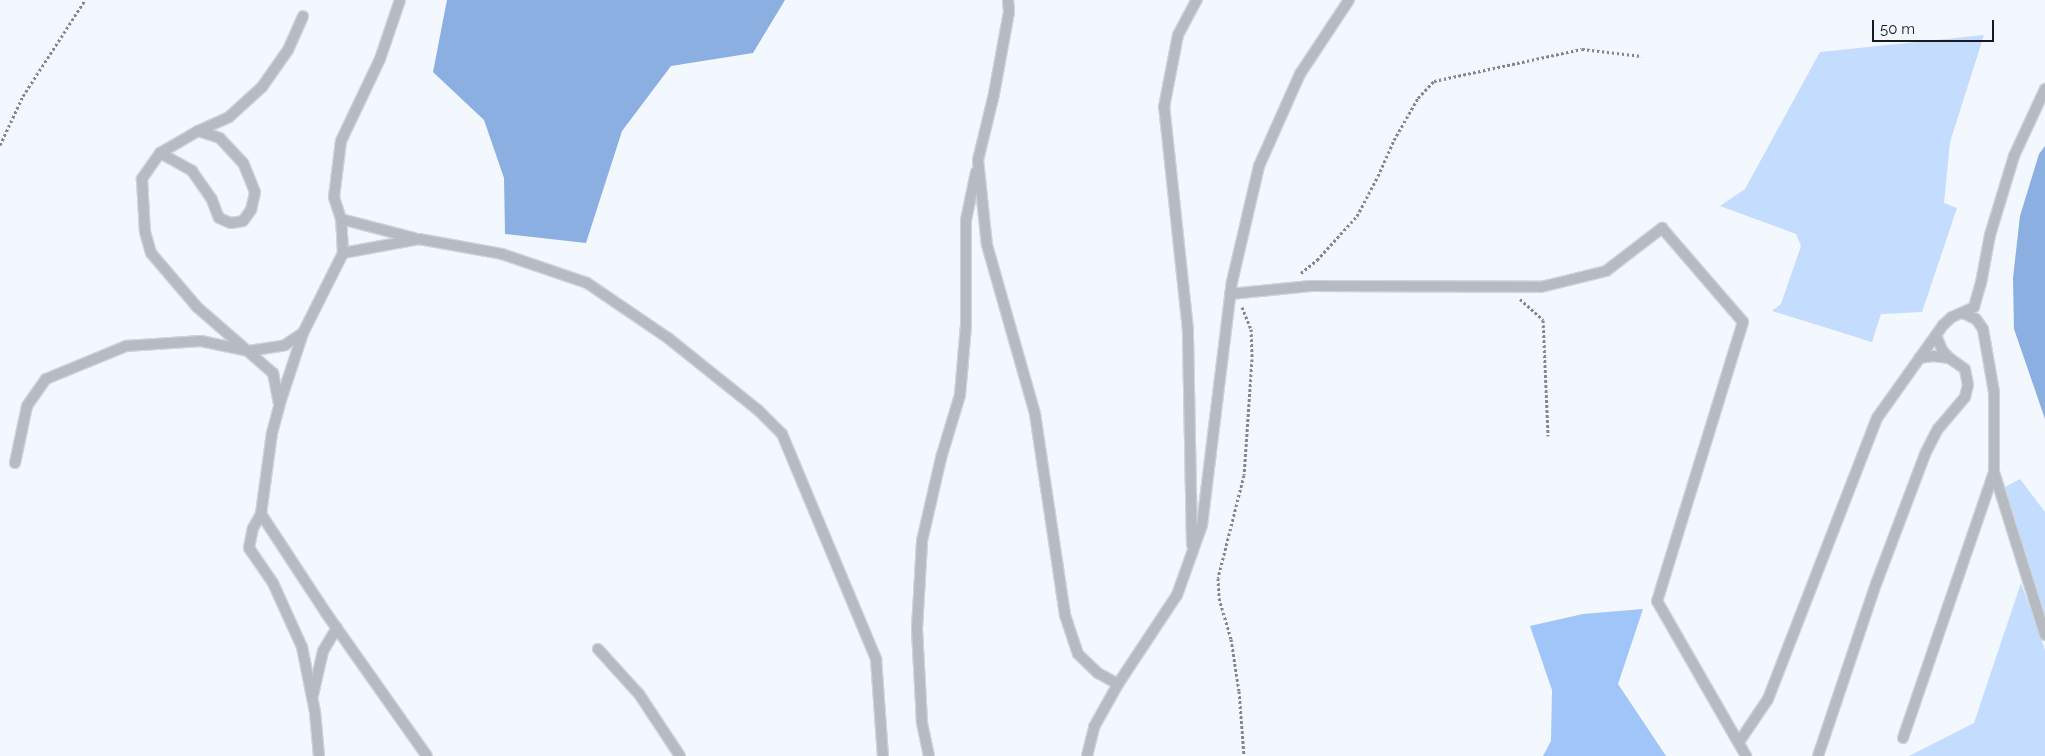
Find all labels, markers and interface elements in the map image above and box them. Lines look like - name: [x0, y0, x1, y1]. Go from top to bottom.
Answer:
- scale bar: [1875, 10, 1998, 42]
- text: 50 m: [1880, 20, 1915, 38]

